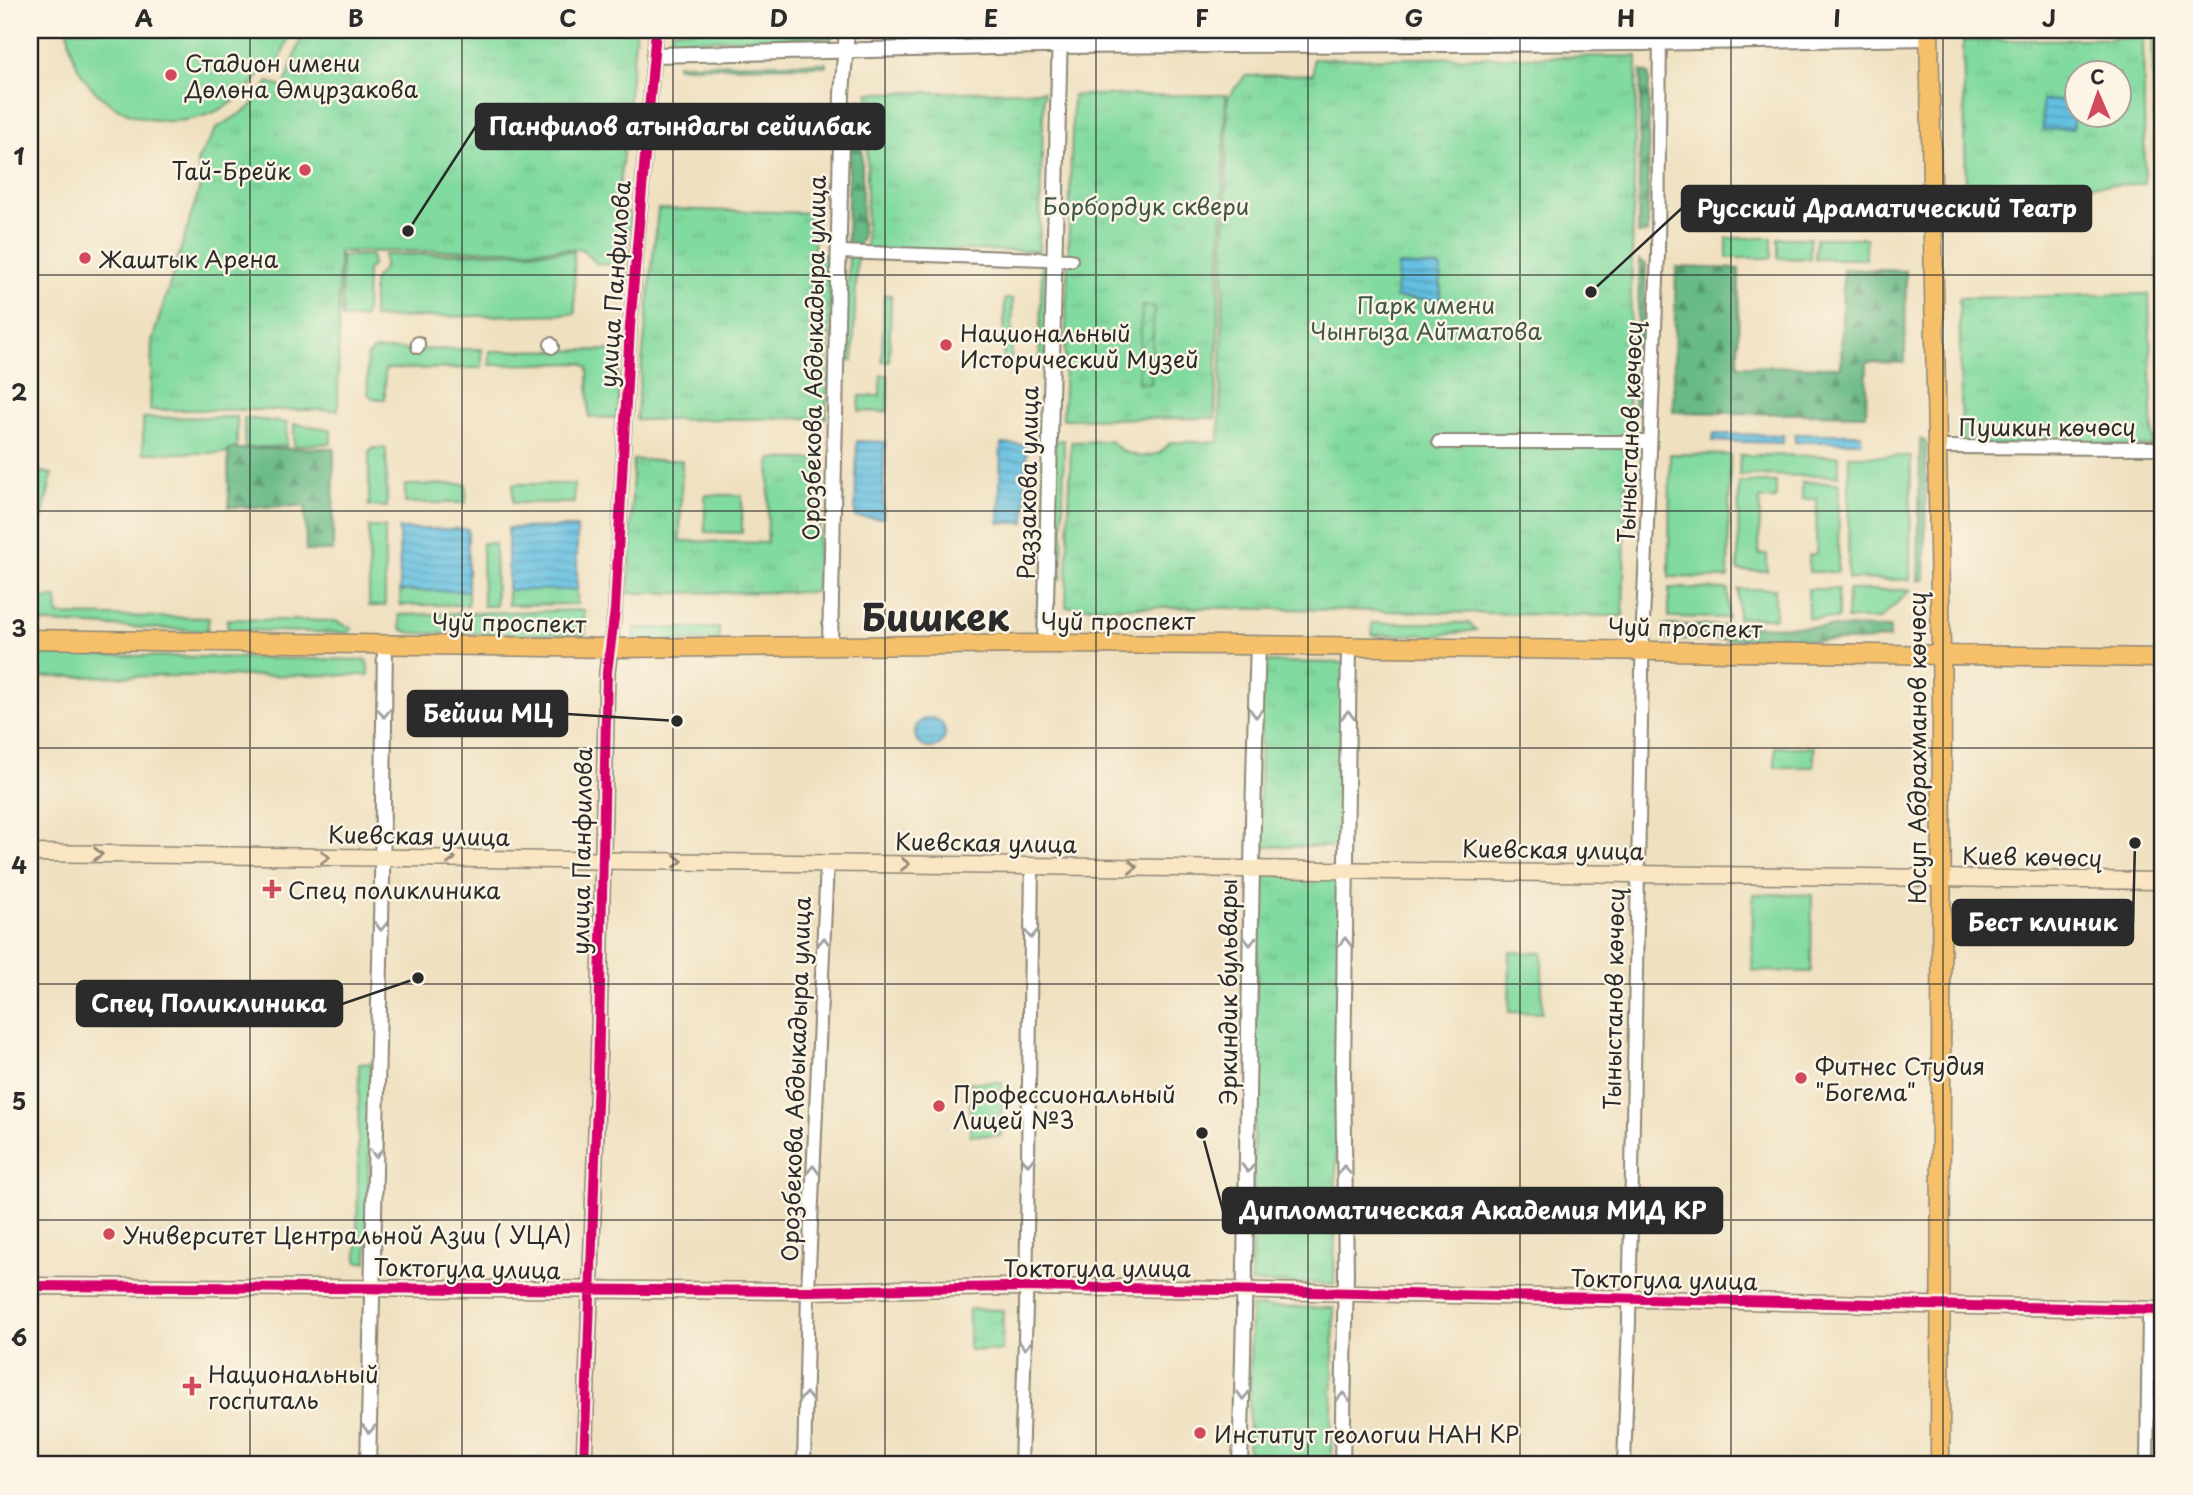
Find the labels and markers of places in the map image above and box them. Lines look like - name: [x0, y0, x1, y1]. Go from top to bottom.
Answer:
- place label: Стадион имени Дөлөна Өмүрзакова: [184, 45, 419, 106]
- marker: Стадион имени Дөлөна Өмүрзакова: [163, 67, 179, 83]
- callout: Панфилов атындагы сейилбак: [476, 104, 884, 149]
- place label: Тай-Брейк: [172, 153, 291, 188]
- marker: Тай-Брейк: [297, 162, 313, 178]
- callout: Русский Драматический Театр: [1682, 186, 2091, 231]
- place label: Жаштык Арена: [99, 241, 279, 276]
- marker: Жаштык Арена: [77, 250, 93, 266]
- place label: Национальный Исторический Музей: [960, 315, 1199, 376]
- marker: Национальный Исторический Музей: [938, 337, 954, 353]
- callout: Бейиш МЦ: [408, 691, 567, 736]
- place label: Спец поликлиника: [288, 872, 501, 907]
- marker: Спец поликлиника: [262, 879, 282, 899]
- callout: Бест клиник: [1953, 900, 2133, 945]
- callout: Спец Поликлиника: [77, 981, 342, 1026]
- place label: Фитнес Студия "Богема": [1815, 1048, 1985, 1109]
- marker: Фитнес Студия "Богема": [1793, 1070, 1809, 1086]
- place label: Профессиональный Лицей №3: [953, 1076, 1176, 1137]
- marker: Профессиональный Лицей №3: [931, 1098, 947, 1114]
- callout: Дипломатическая Академия МИД КР: [1223, 1188, 1722, 1233]
- place label: Университет Центральной Азии ( УЦА): [123, 1217, 572, 1252]
- marker: Университет Центральной Азии ( УЦА): [101, 1226, 117, 1242]
- place label: Национальный госпиталь: [208, 1356, 379, 1417]
- marker: Национальный госпиталь: [182, 1376, 202, 1396]
- place label: Институт геологии НАН КР: [1214, 1416, 1519, 1451]
- marker: Институт геологии НАН КР: [1192, 1425, 1208, 1441]

